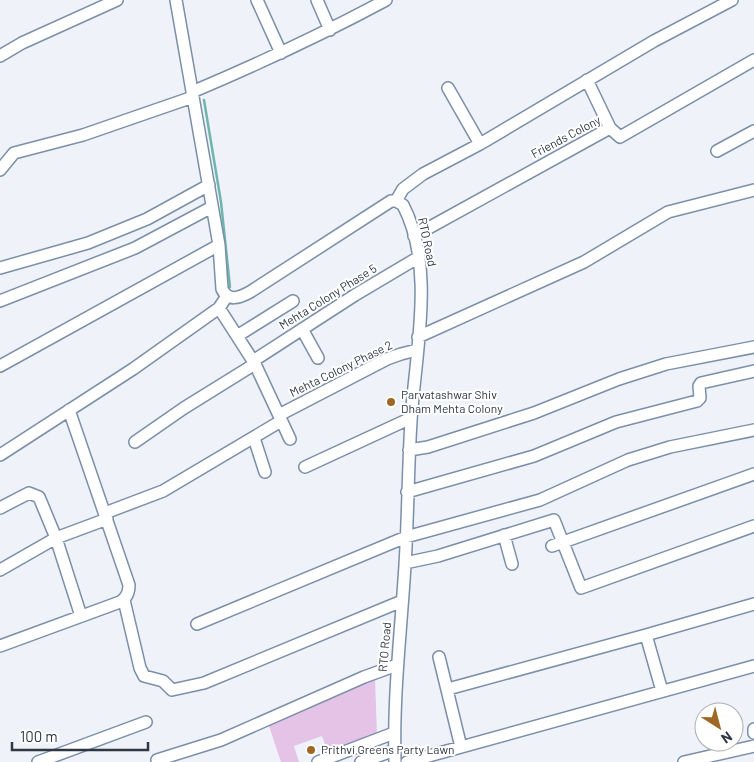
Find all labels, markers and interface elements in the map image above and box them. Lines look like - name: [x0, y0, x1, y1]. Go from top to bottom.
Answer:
- street label: Friends Colony: [528, 112, 603, 160]
- street label: RTO Road: [416, 216, 440, 268]
- street label: Mehta Colony Phase 5: [276, 260, 379, 332]
- street label: Mehta Colony Phase 2: [287, 337, 394, 399]
- place label: Parvatashwar Shiv Dham Mehta Colony: [401, 387, 503, 415]
- marker: Parvatashwar Shiv Dham Mehta Colony: [385, 396, 397, 408]
- street label: RTO Road: [375, 621, 393, 672]
- north arrow: [694, 702, 744, 752]
- scale bar: [12, 720, 149, 752]
- text: 100 m: [20, 727, 58, 745]
- text: N: [718, 728, 736, 748]
- place label: Prithvi Greens Party Lawn: [321, 742, 455, 756]
- marker: Prithvi Greens Party Lawn: [305, 744, 317, 756]

